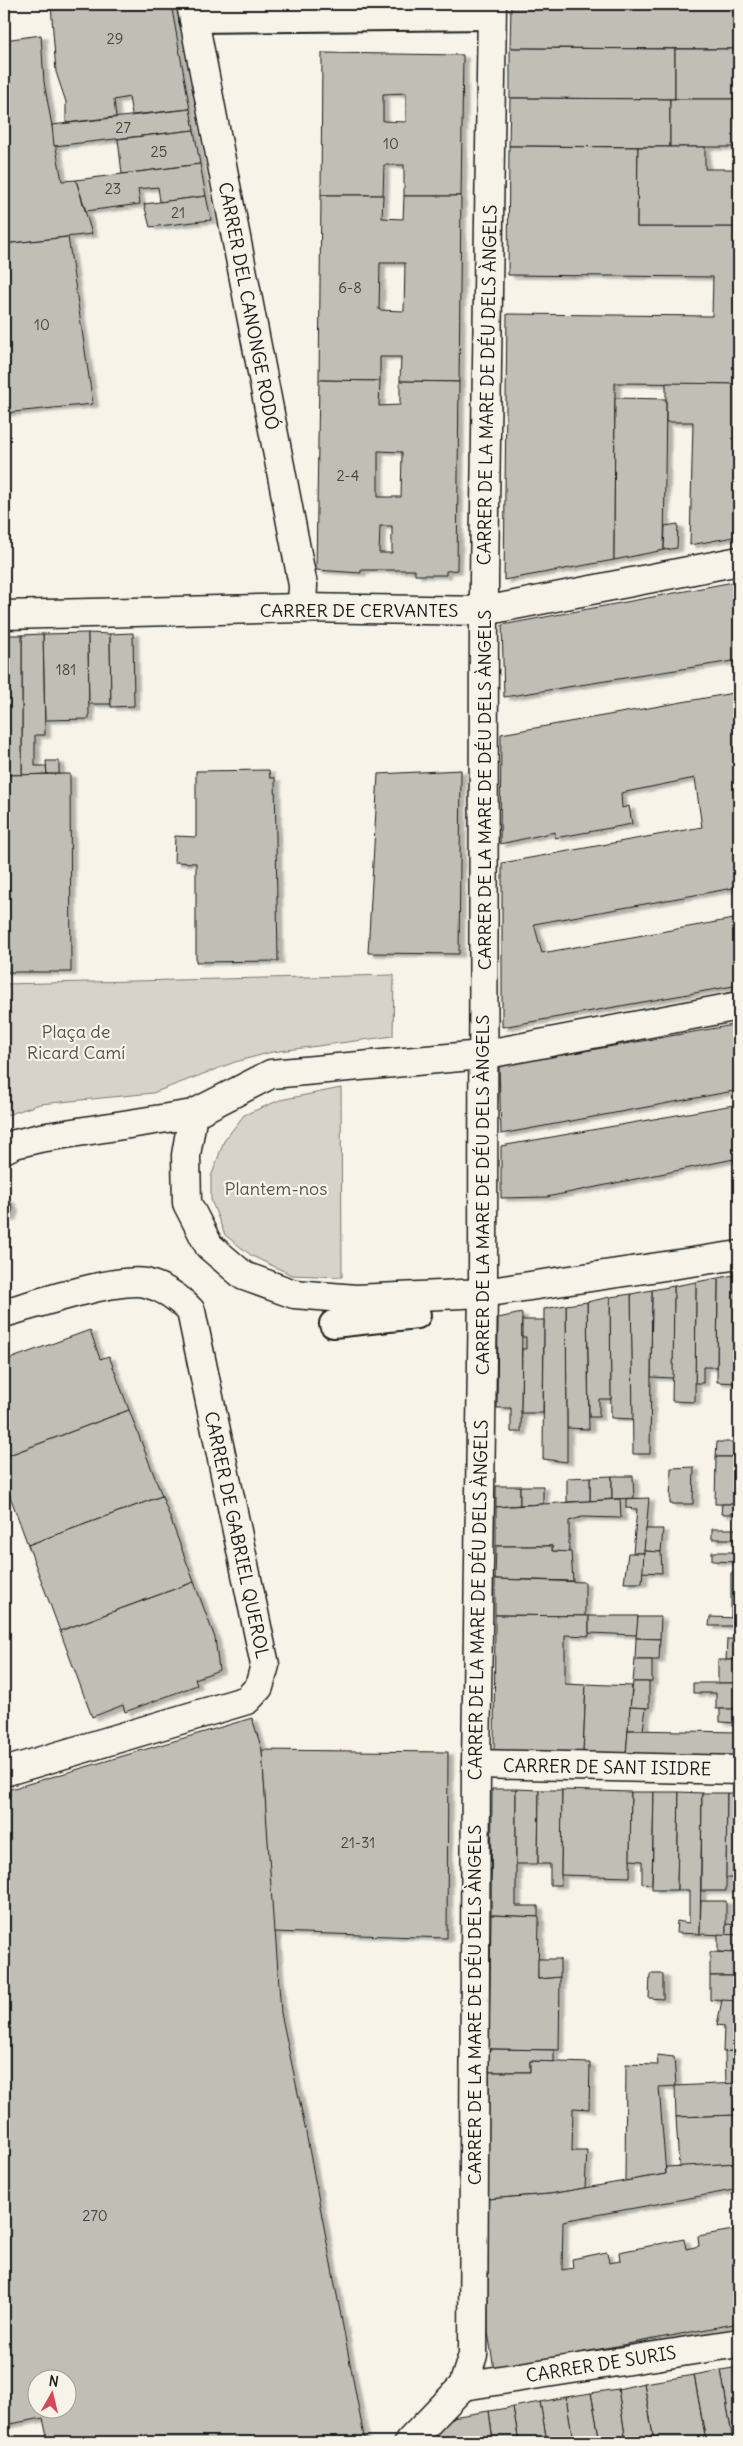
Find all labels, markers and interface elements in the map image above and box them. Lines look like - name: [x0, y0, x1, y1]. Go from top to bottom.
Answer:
- house number: 29: [107, 29, 123, 48]
- house number: 27: [115, 118, 131, 137]
- house number: 10: [383, 134, 399, 153]
- house number: 25: [151, 142, 167, 161]
- house number: 23: [105, 179, 121, 198]
- street label: CARRER DEL CANONGE RODÓ: [214, 180, 284, 432]
- house number: 21: [171, 203, 185, 222]
- street label: CARRER DE LA MARE DE DÉU DELS ÀNGELS: [472, 204, 502, 566]
- house number: 6-8: [338, 278, 362, 297]
- house number: 10: [34, 315, 50, 334]
- house number: 2-4: [337, 466, 360, 485]
- street label: CARRER DE CERVANTES: [260, 599, 458, 622]
- street label: CARRER DE LA MARE DE DÉU DELS ÀNGELS: [473, 610, 496, 970]
- house number: 181: [56, 660, 76, 679]
- street label: CARRER DE LA MARE DE DÉU DELS ÀNGELS: [471, 1015, 494, 1375]
- park label: Plaça de Ricard Camí: [27, 1020, 125, 1064]
- park label: Plantem-nos: [225, 1177, 327, 1200]
- street label: CARRER DE GABRIEL QUEROL: [200, 1409, 274, 1661]
- street label: CARRER DE LA MARE DE DÉU DELS ÀNGELS: [463, 1419, 493, 1781]
- street label: CARRER DE SANT ISIDRE: [503, 1754, 711, 1780]
- street label: CARRER DE LA MARE DE DÉU DELS ÀNGELS: [463, 1825, 486, 2185]
- house number: 21-31: [341, 1833, 375, 1852]
- house number: 270: [82, 2206, 108, 2225]
- street label: CARRER DE SURIS: [524, 2341, 678, 2387]
- north arrow: [28, 2368, 78, 2418]
- text: N: [48, 2372, 60, 2391]

